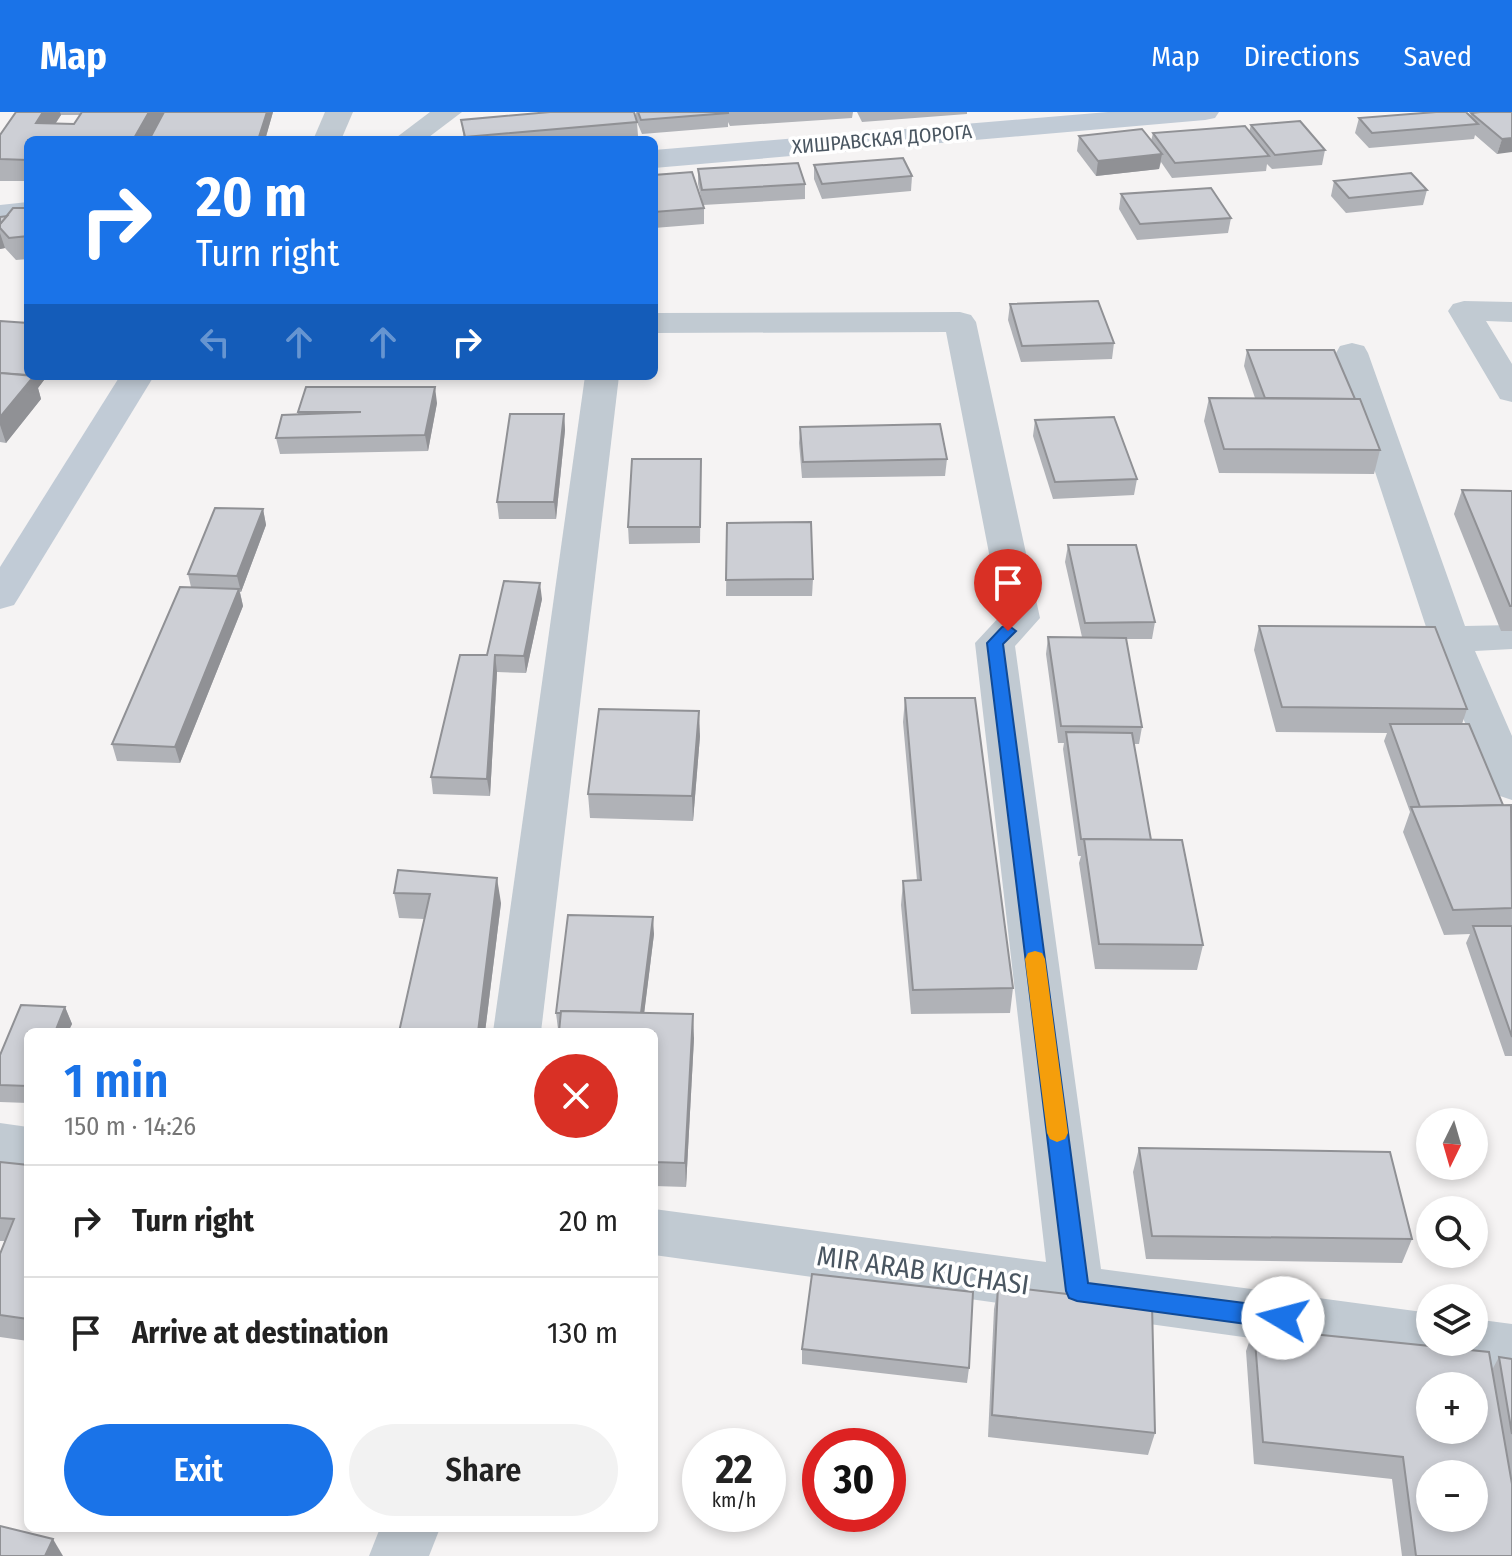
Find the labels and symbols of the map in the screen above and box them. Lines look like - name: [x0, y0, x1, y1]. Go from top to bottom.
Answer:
- street label: ХИШРАВСКАЯ ДОРОГА: [791, 119, 973, 159]
- pin: [974, 549, 1042, 631]
- north arrow: [1416, 1108, 1488, 1180]
- street label: MIR ARAB KUCHASI: [815, 1239, 1031, 1302]
- position arrow: [1241, 1276, 1325, 1360]
- speed limit sign: 30: [802, 1428, 906, 1532]

